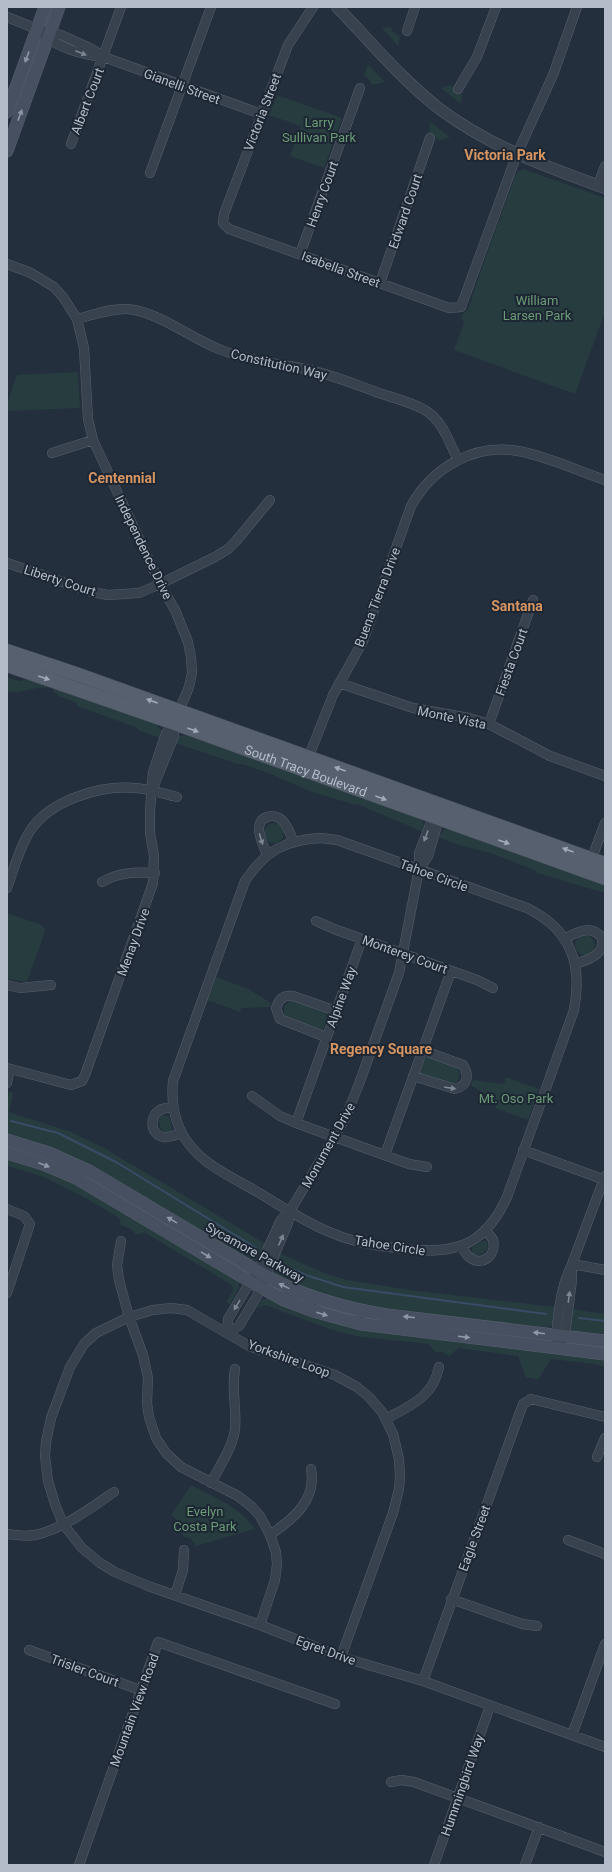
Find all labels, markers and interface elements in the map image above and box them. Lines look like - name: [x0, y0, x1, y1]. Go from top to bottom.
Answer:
- one-way arrow: [23, 51, 29, 63]
- one-way arrow: [76, 51, 88, 57]
- street label: Albert Court: [68, 66, 107, 137]
- street label: Gianelli Street: [142, 66, 222, 107]
- street label: Victoria Street: [241, 71, 284, 153]
- one-way arrow: [18, 108, 24, 120]
- park label: Larry Sullivan Park: [282, 115, 357, 145]
- district label: Victoria Park: [464, 147, 546, 163]
- street label: Henry Court: [304, 159, 341, 229]
- street label: Edward Court: [386, 172, 425, 251]
- street label: Isabella Street: [300, 248, 382, 291]
- park label: William Larsen Park: [503, 293, 572, 323]
- street label: Constitution Way: [229, 346, 328, 383]
- district label: Centennial: [88, 470, 156, 486]
- street label: Independence Drive: [112, 493, 175, 602]
- street label: Buena Tierra Drive: [352, 545, 403, 649]
- street label: Liberty Court: [22, 562, 98, 599]
- district label: Santana: [491, 598, 543, 614]
- street label: Fiesta Court: [492, 626, 531, 698]
- one-way arrow: [38, 675, 50, 681]
- one-way arrow: [146, 698, 158, 704]
- street label: Monte Vista: [416, 703, 488, 732]
- one-way arrow: [187, 727, 199, 733]
- street label: South Tracy Boulevard: [243, 742, 369, 800]
- one-way arrow: [334, 765, 346, 771]
- one-way arrow: [376, 795, 388, 801]
- one-way arrow: [422, 830, 428, 842]
- one-way arrow: [258, 834, 264, 846]
- one-way arrow: [498, 839, 510, 845]
- one-way arrow: [562, 847, 574, 853]
- street label: Tahoe Circle: [398, 856, 470, 895]
- street label: Menay Drive: [114, 906, 153, 978]
- street label: Monterey Court: [360, 932, 449, 977]
- street label: Alpine Way: [324, 965, 359, 1030]
- district label: Regency Square: [330, 1041, 433, 1057]
- one-way arrow: [444, 1085, 456, 1091]
- park label: Mt. Oso Park: [479, 1091, 554, 1106]
- street label: Monument Drive: [299, 1100, 358, 1191]
- one-way arrow: [39, 1162, 51, 1168]
- one-way arrow: [167, 1216, 177, 1224]
- street label: Sycamore Parkway: [203, 1219, 306, 1286]
- street label: Tahoe Circle: [353, 1232, 427, 1259]
- one-way arrow: [278, 1235, 284, 1246]
- one-way arrow: [200, 1252, 212, 1259]
- one-way arrow: [278, 1283, 290, 1289]
- one-way arrow: [566, 1290, 572, 1303]
- one-way arrow: [233, 1299, 240, 1311]
- one-way arrow: [316, 1311, 328, 1317]
- one-way arrow: [403, 1314, 416, 1321]
- one-way arrow: [532, 1330, 545, 1336]
- one-way arrow: [458, 1334, 470, 1340]
- street label: Yorkshire Loop: [246, 1337, 332, 1380]
- street label: Eagle Street: [456, 1503, 493, 1573]
- park label: Evelyn Costa Park: [173, 1504, 237, 1534]
- street label: Egret Drive: [294, 1633, 358, 1668]
- street label: Trisler Court: [49, 1651, 121, 1690]
- street label: Mountain View Road: [107, 1652, 162, 1769]
- street label: Hummingbird Way: [438, 1732, 487, 1838]

